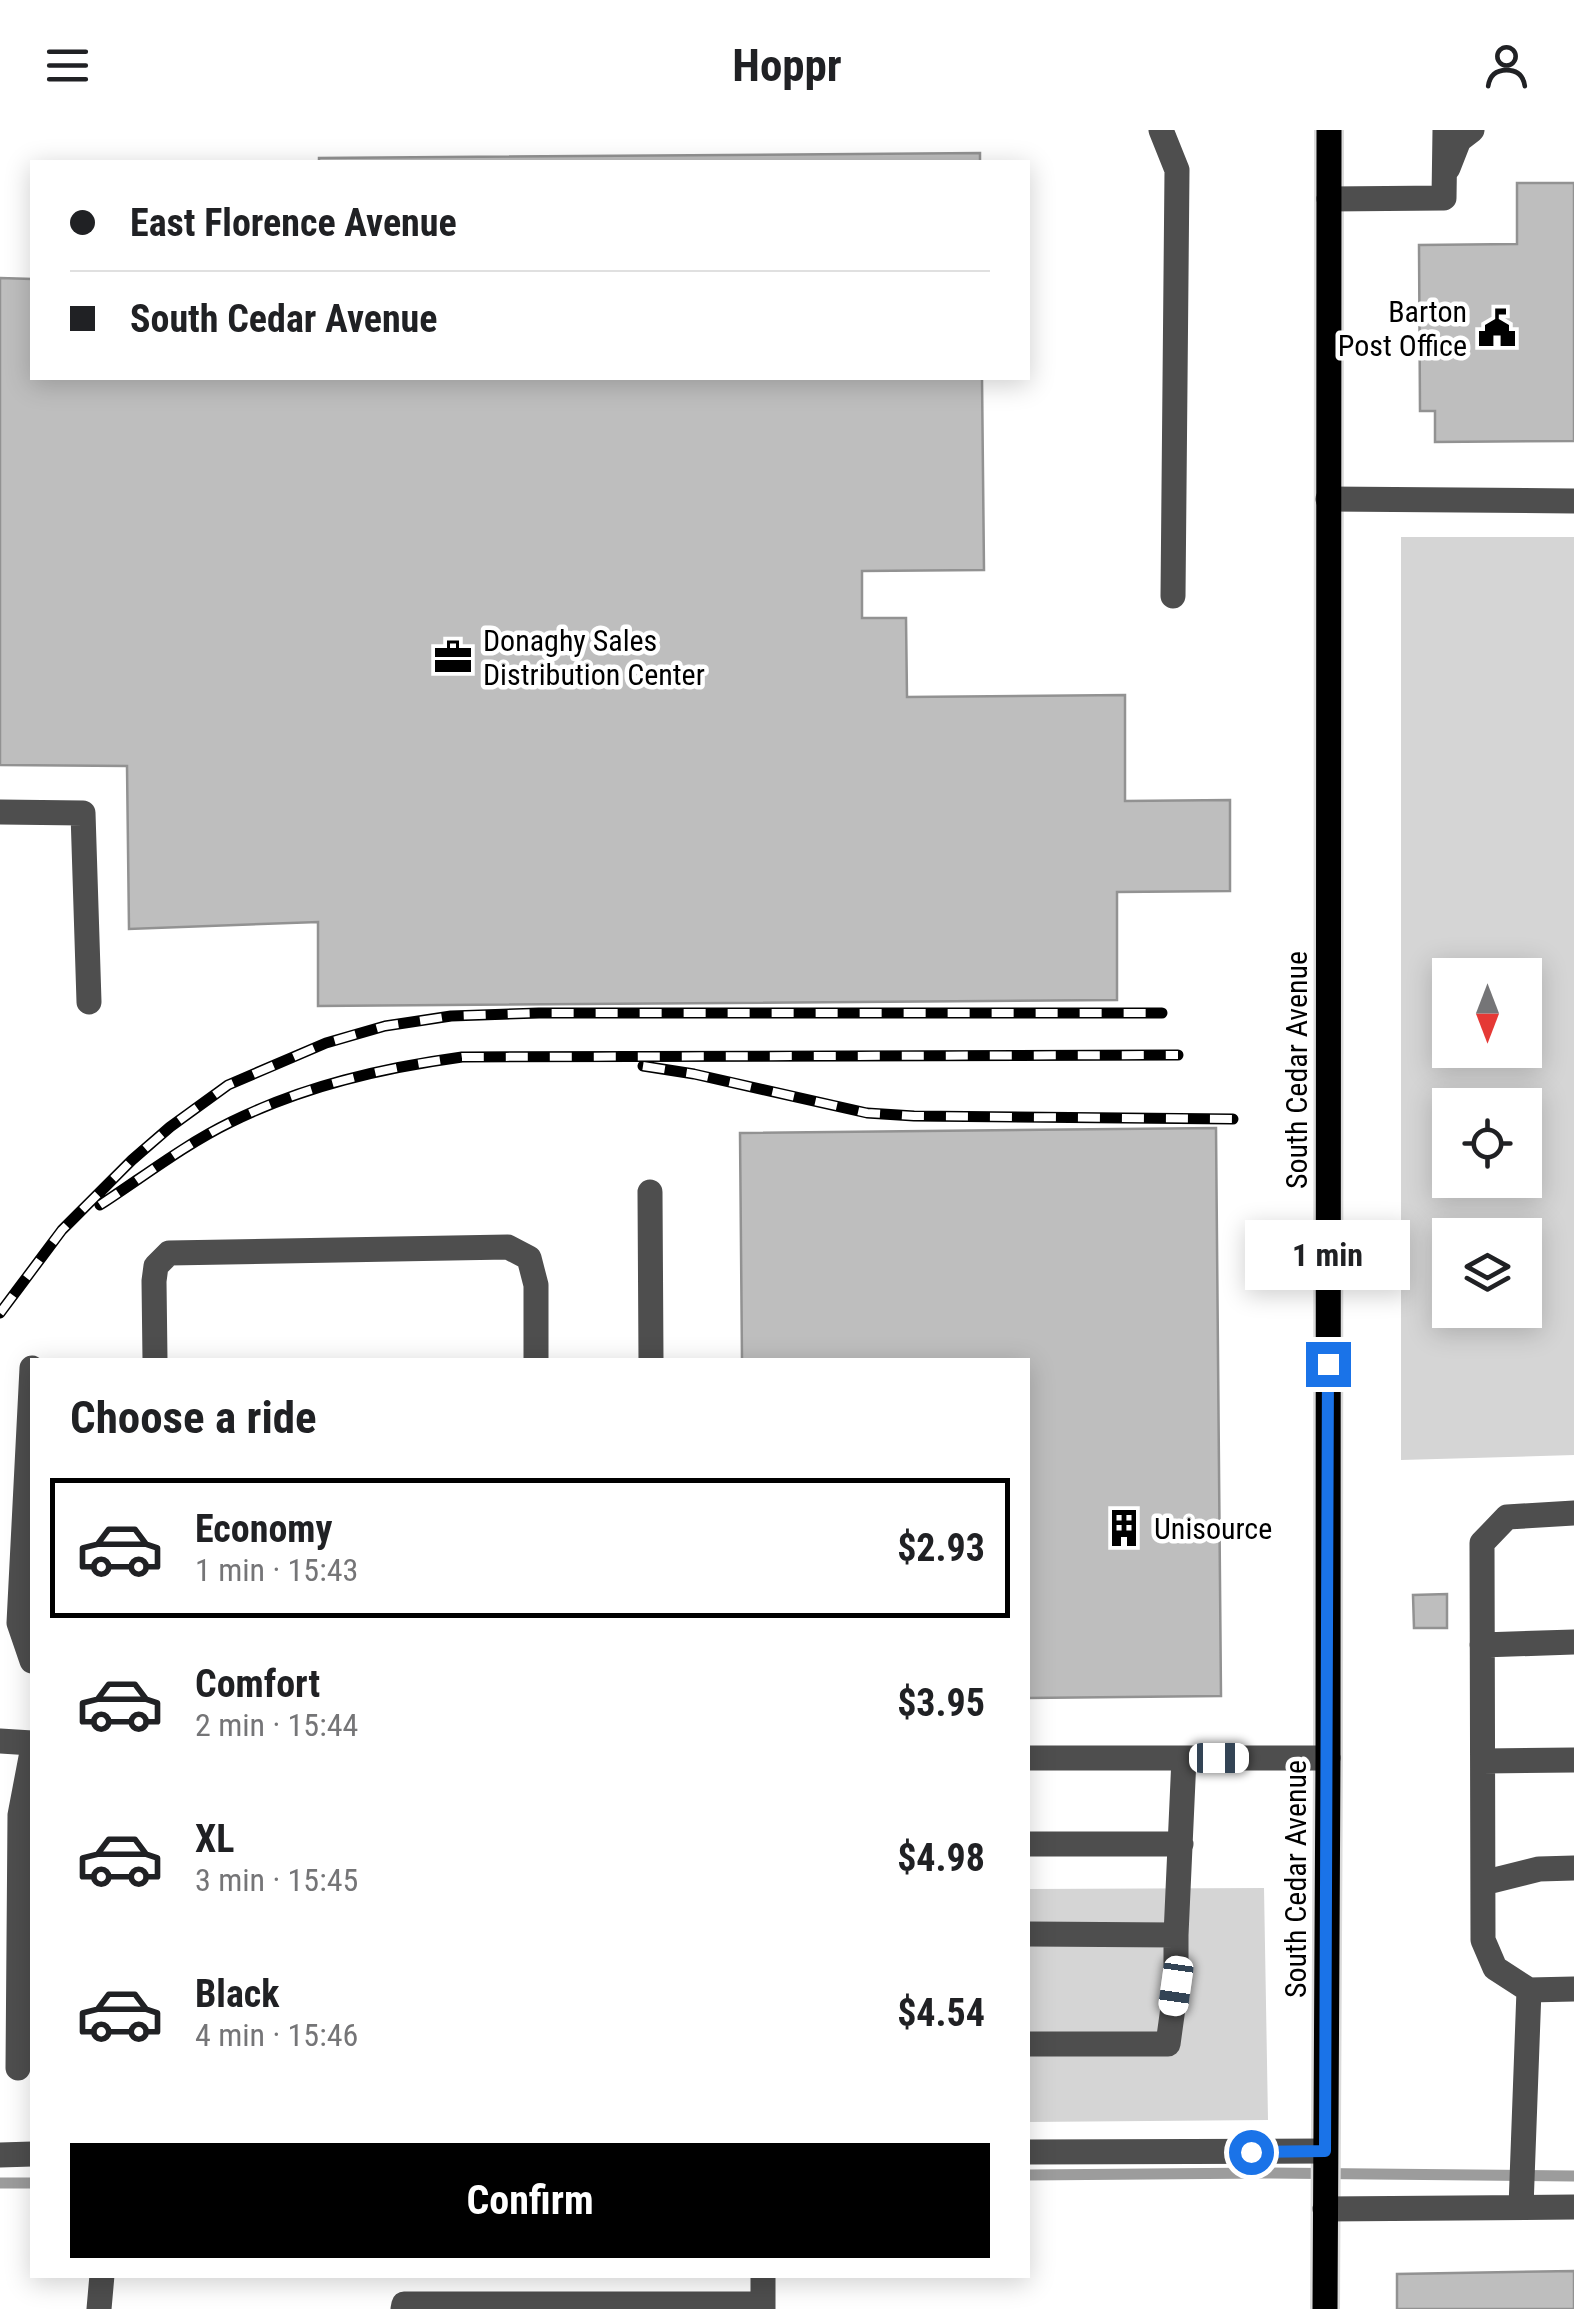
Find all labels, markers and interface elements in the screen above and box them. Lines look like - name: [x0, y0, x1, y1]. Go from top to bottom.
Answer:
- icon: menu: [40, 38, 95, 93]
- icon: person: [1479, 38, 1534, 93]
- text: Hoppr: [732, 39, 842, 92]
- text: East Florence Avenue: [130, 201, 457, 245]
- place label: Barton Post Office: [1338, 294, 1467, 363]
- text: South Cedar Avenue: [130, 297, 437, 341]
- public building icon: Barton Post Office: [1476, 307, 1518, 349]
- place label: Donaghy Sales Distribution Center: [483, 623, 705, 692]
- office icon: Donaghy Sales Distribution Center: [432, 636, 474, 678]
- street label: South Cedar Avenue: [1279, 951, 1314, 1189]
- north arrow: [1432, 958, 1542, 1068]
- map controls: [1432, 958, 1542, 1328]
- button: locate: [1432, 1088, 1542, 1198]
- button: layers: [1432, 1218, 1542, 1328]
- callout: 1 min: [1246, 1219, 1410, 1289]
- text: 1 min: [1292, 1236, 1363, 1274]
- route end: [1306, 1342, 1351, 1387]
- text: Choose a ride: [70, 1391, 317, 1444]
- icon: car: [75, 1503, 165, 1593]
- text: Economy: [195, 1507, 332, 1551]
- building icon: Unisource: [1103, 1507, 1145, 1549]
- place label: Unisource: [1154, 1511, 1272, 1546]
- text: $2.93: [897, 1526, 985, 1570]
- text: 1 min · 15:43: [195, 1551, 358, 1589]
- icon: car: [75, 1658, 165, 1748]
- text: Comfort: [195, 1662, 320, 1706]
- text: $3.95: [897, 1681, 985, 1725]
- text: 2 min · 15:44: [195, 1706, 358, 1744]
- car: [1189, 1743, 1249, 1773]
- street label: South Cedar Avenue: [1278, 1760, 1313, 1998]
- icon: car: [75, 1813, 165, 1903]
- text: XL: [195, 1817, 234, 1861]
- text: $4.98: [897, 1836, 985, 1880]
- text: 3 min · 15:45: [195, 1861, 358, 1899]
- car: [1157, 1954, 1195, 2018]
- icon: car: [75, 1968, 165, 2058]
- text: Black: [195, 1972, 279, 2016]
- text: $4.54: [897, 1991, 985, 2035]
- text: 4 min · 15:46: [195, 2016, 358, 2054]
- route start: [1229, 2130, 1274, 2175]
- button: Confirm: [70, 2143, 990, 2258]

